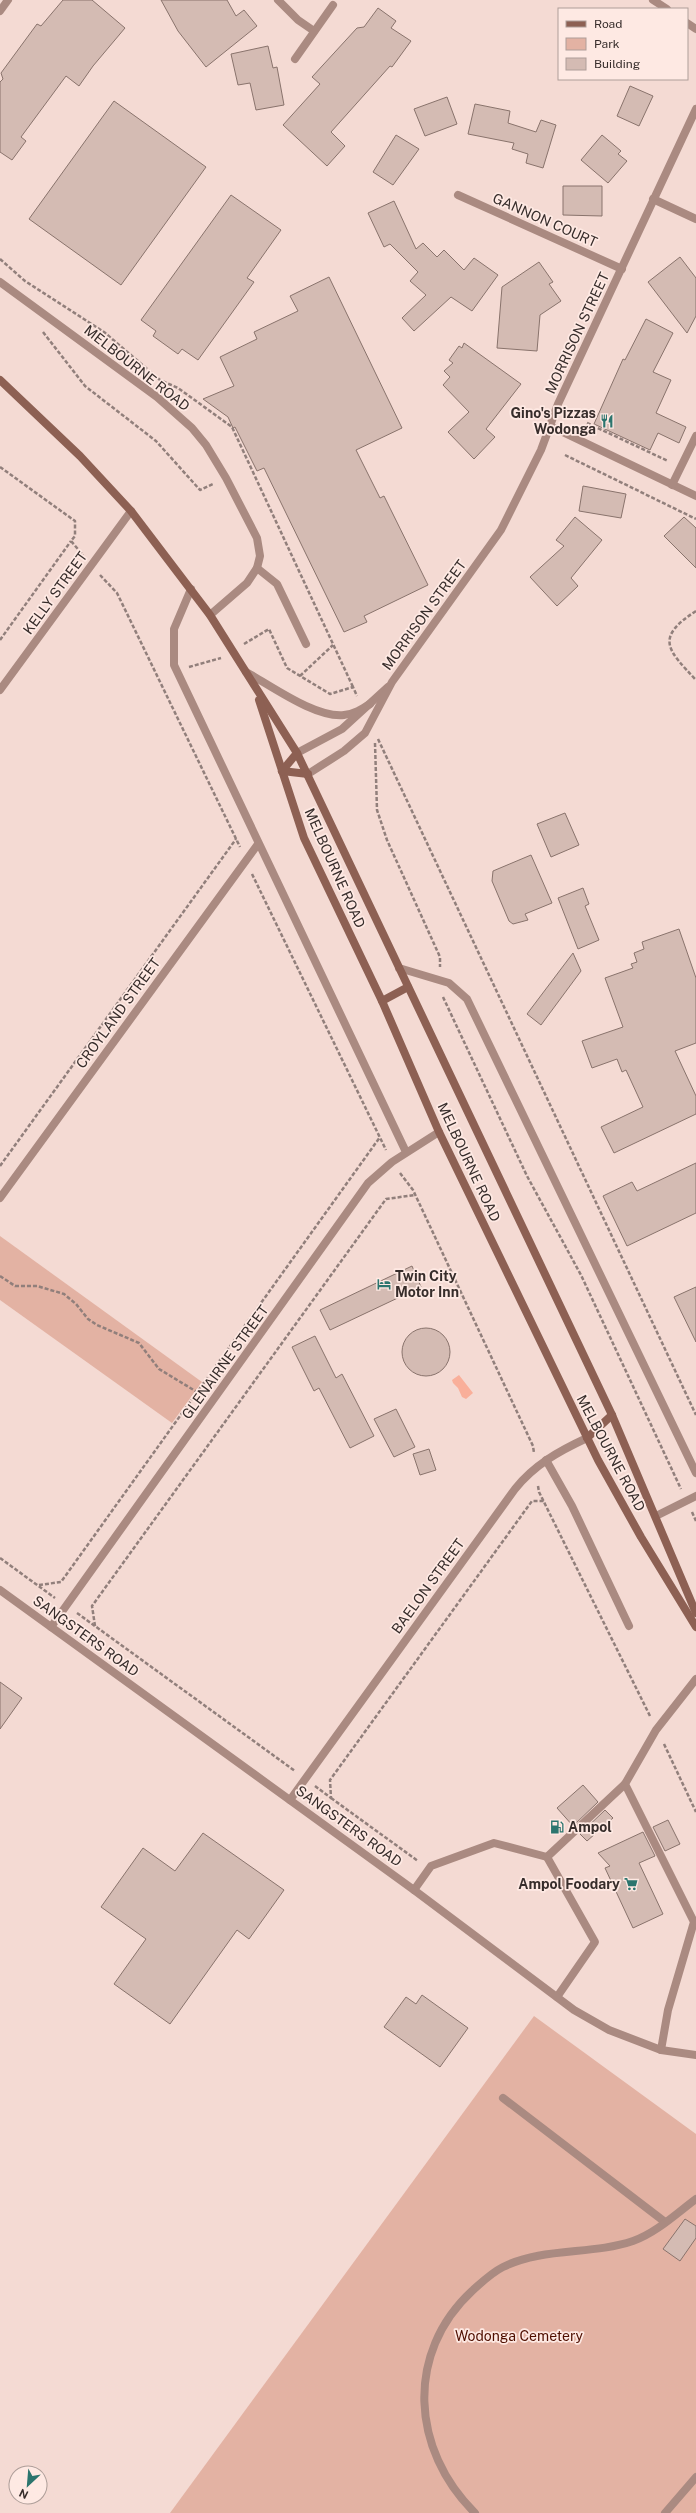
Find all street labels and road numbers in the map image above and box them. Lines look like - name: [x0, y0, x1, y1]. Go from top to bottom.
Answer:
- street label: GANNON COURT: [490, 190, 600, 250]
- street label: MORRISON STREET: [542, 270, 612, 396]
- street label: MELBOURNE ROAD: [81, 322, 193, 414]
- street label: KELLY STREET: [20, 549, 90, 637]
- street label: MORRISON STREET: [379, 557, 469, 673]
- street label: MELBOURNE ROAD: [301, 806, 369, 930]
- street label: CROYLAND STREET: [73, 955, 163, 1071]
- street label: MELBOURNE ROAD: [434, 1100, 504, 1224]
- street label: GLENAIRNE STREET: [178, 1302, 272, 1422]
- street label: MELBOURNE ROAD: [574, 1392, 648, 1514]
- street label: BAELON STREET: [388, 1536, 468, 1636]
- street label: SANGSTERS ROAD: [30, 1592, 142, 1680]
- street label: SANGSTERS ROAD: [293, 1782, 405, 1870]

